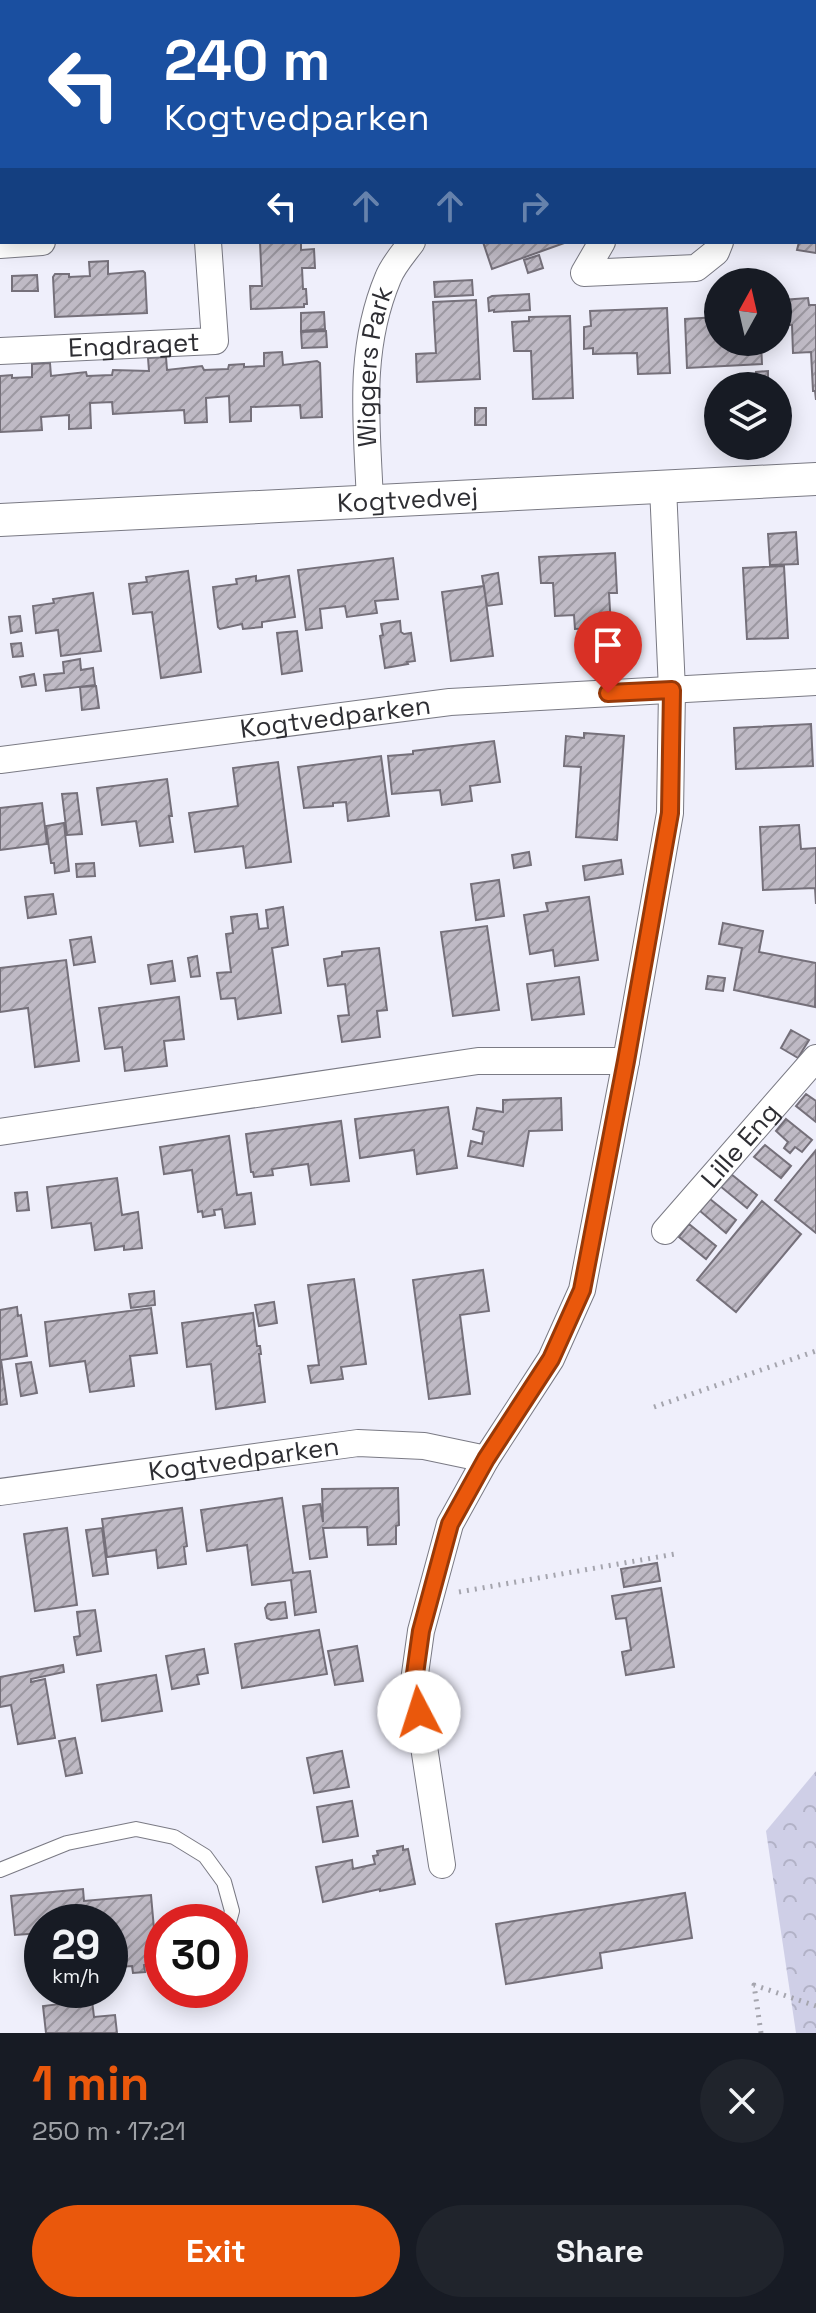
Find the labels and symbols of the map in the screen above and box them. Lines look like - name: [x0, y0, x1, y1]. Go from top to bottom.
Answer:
- north arrow: [704, 268, 792, 356]
- street label: Wiggers Park: [349, 282, 400, 448]
- street label: Engdraget: [67, 325, 200, 365]
- street label: Kogtvedvej: [336, 479, 479, 520]
- pin: [574, 611, 642, 693]
- street label: Kogtvedparken: [238, 688, 433, 746]
- street label: Lille Eng: [693, 1095, 787, 1195]
- street label: Kogtvedparken: [146, 1429, 341, 1488]
- position arrow: [377, 1670, 461, 1754]
- speed limit sign: 30: [144, 1904, 248, 2008]

